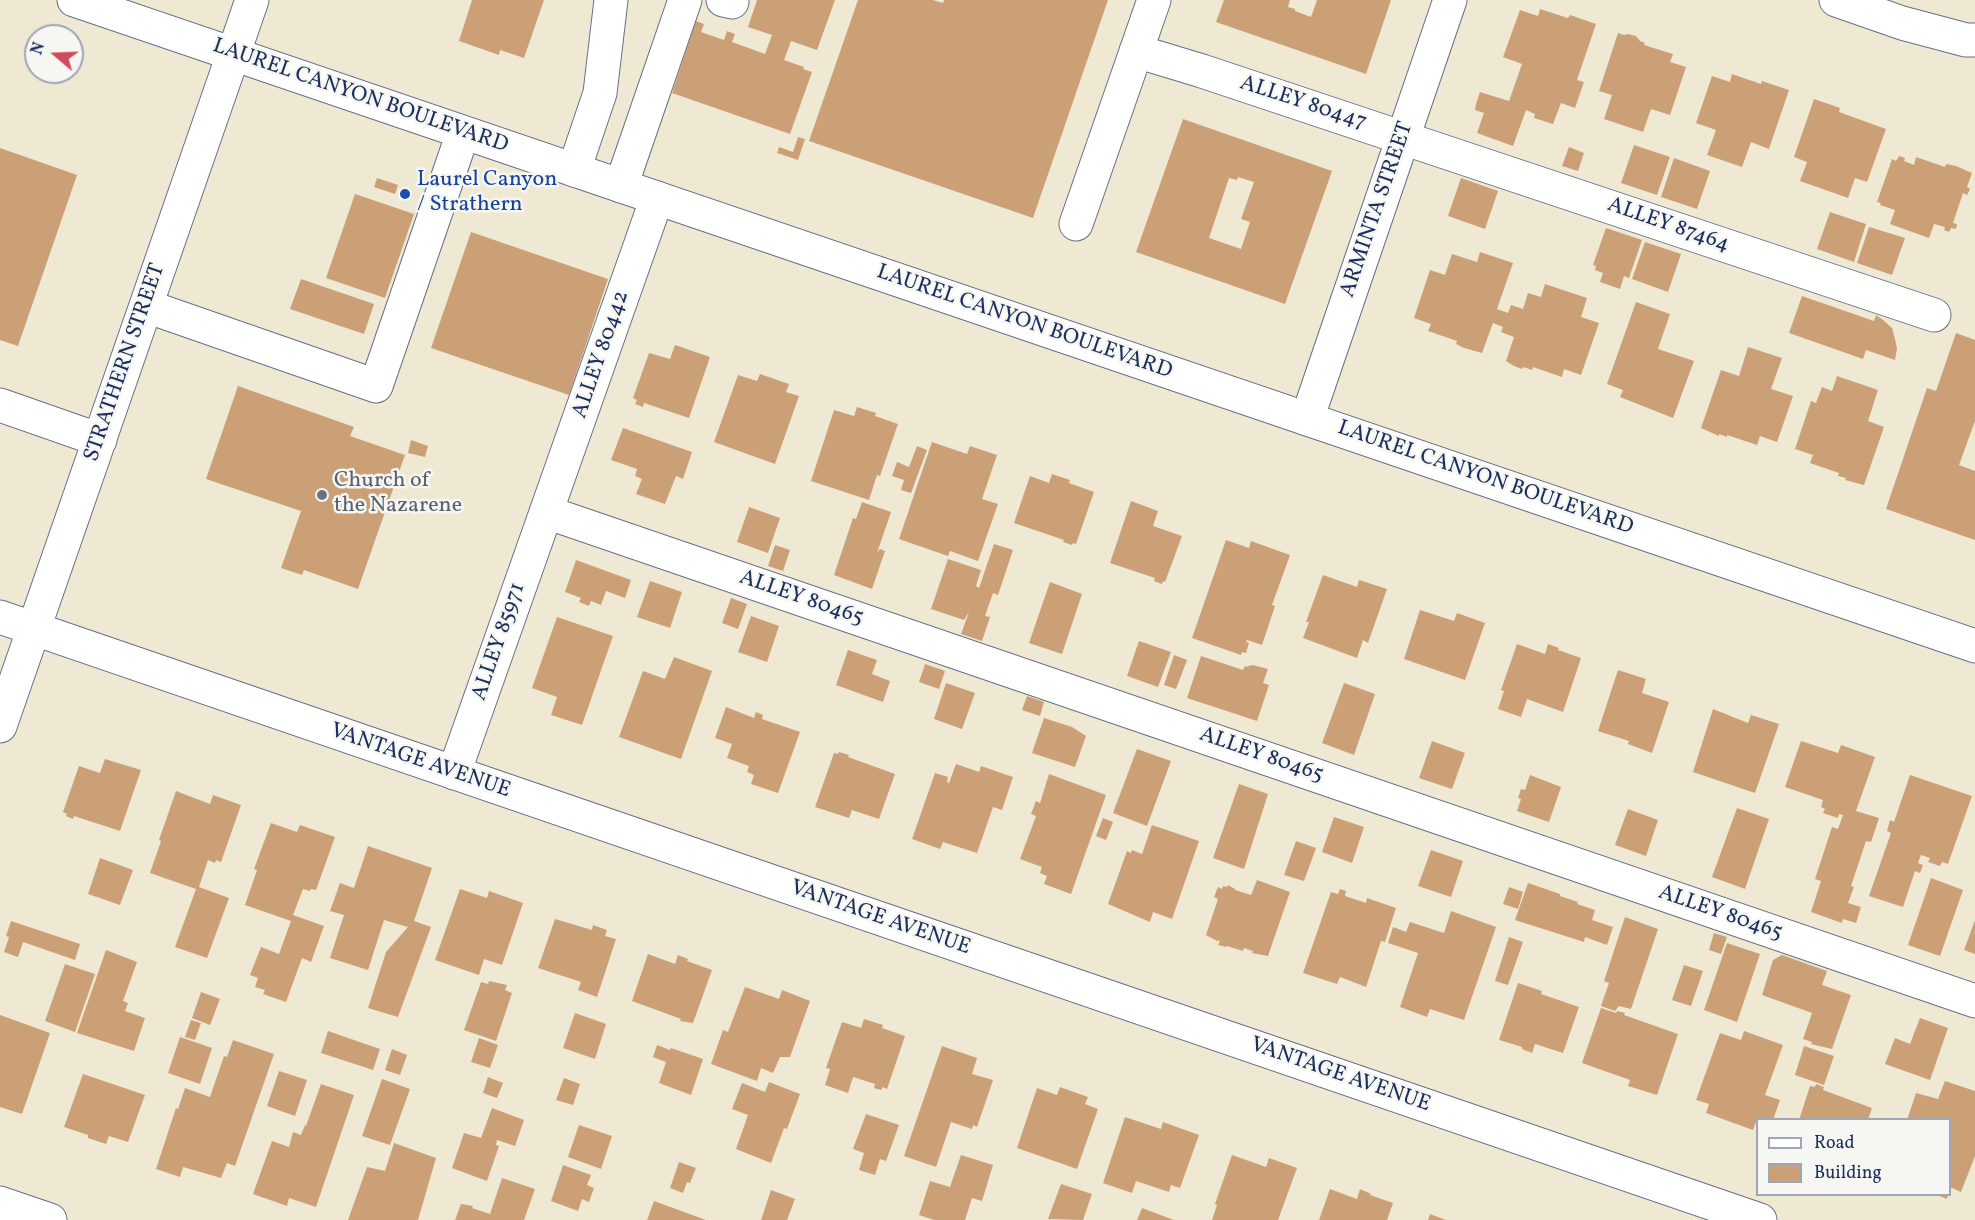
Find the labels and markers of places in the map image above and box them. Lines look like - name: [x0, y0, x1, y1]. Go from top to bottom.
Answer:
- place label: Laurel Canyon / Strathern: [417, 168, 557, 220]
- marker: Laurel Canyon / Strathern: [398, 187, 412, 201]
- place label: Church of the Nazarene: [334, 469, 462, 520]
- marker: Church of the Nazarene: [315, 488, 329, 502]

